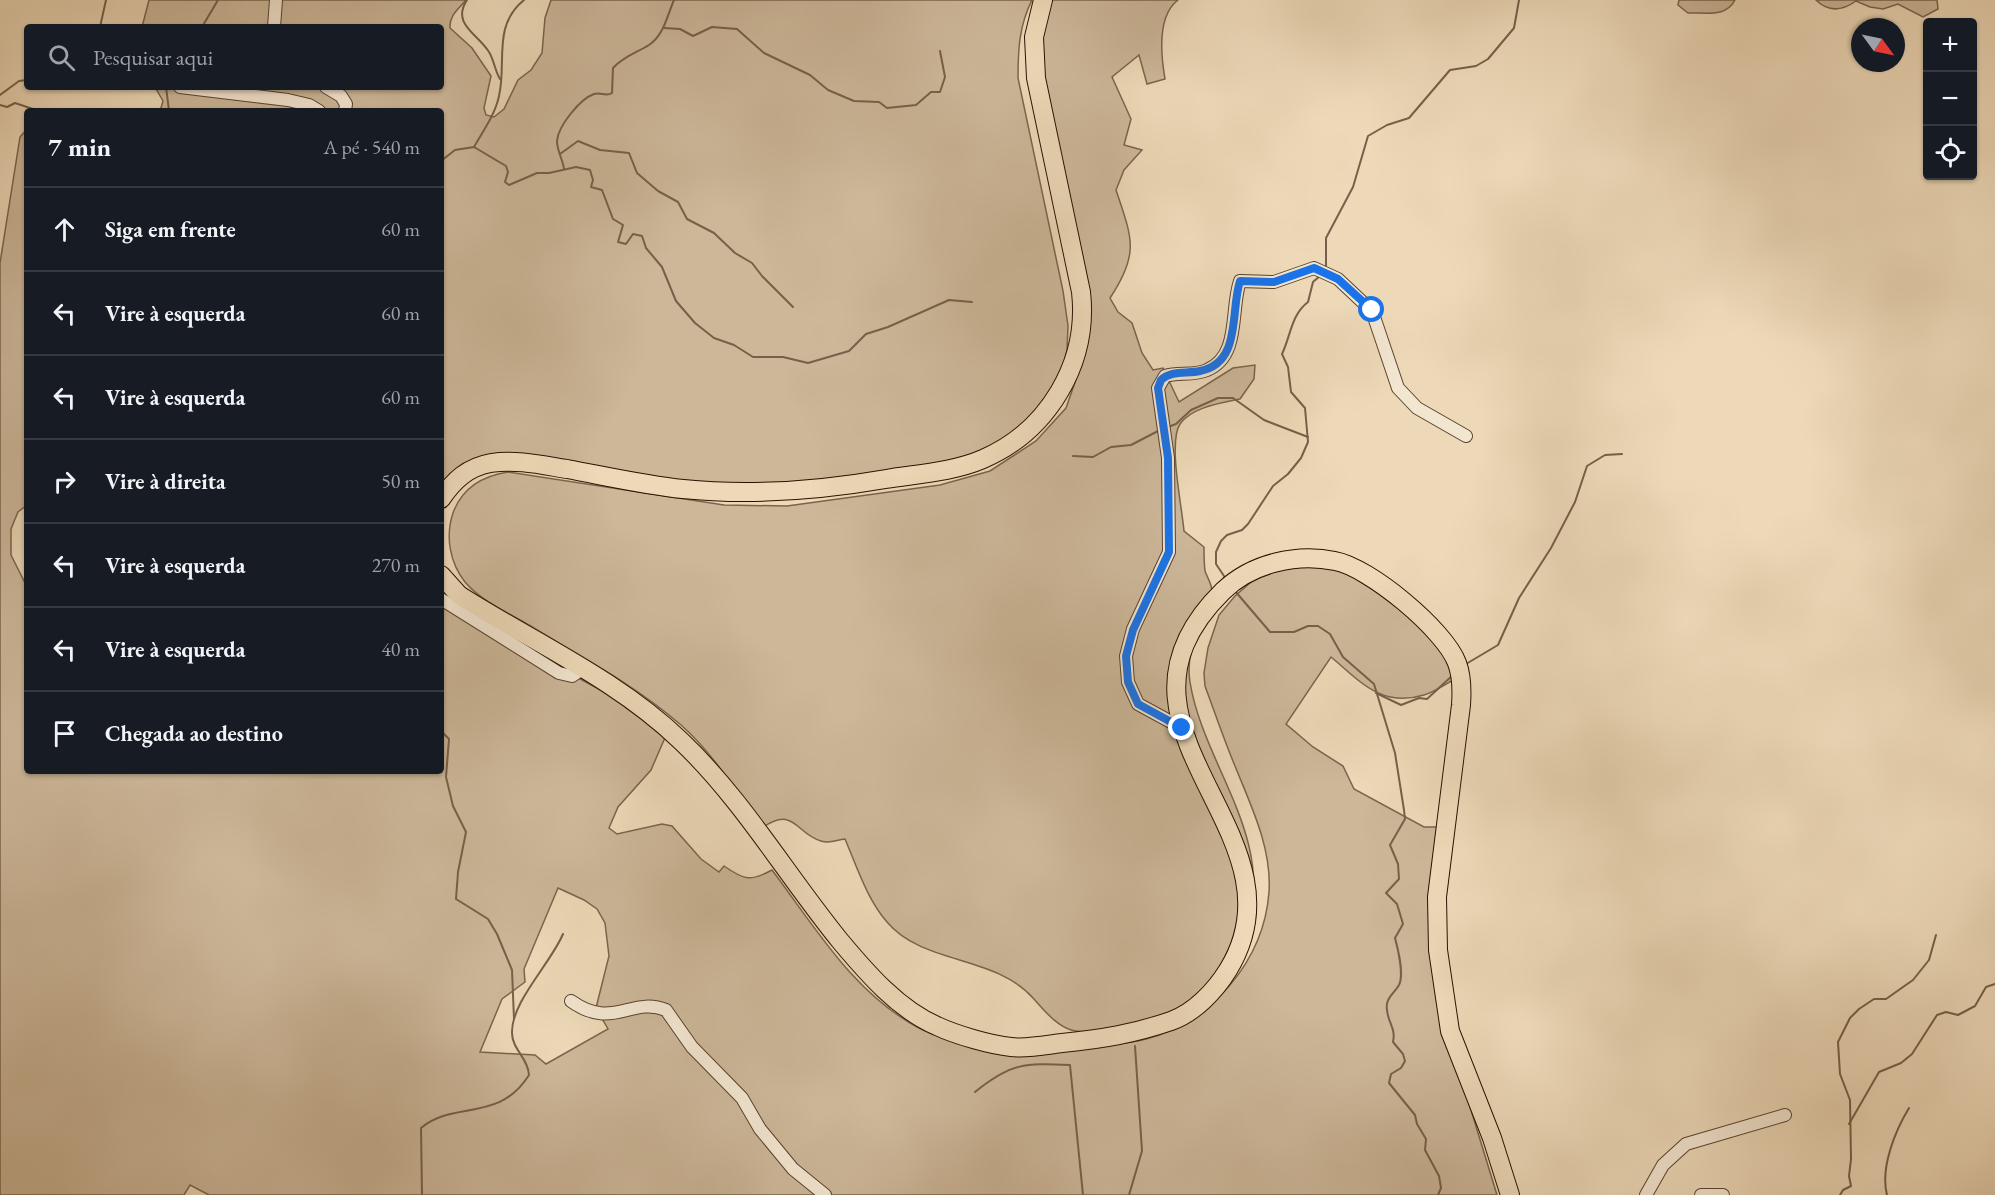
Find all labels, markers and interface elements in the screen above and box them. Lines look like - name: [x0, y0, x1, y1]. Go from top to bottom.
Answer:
- north arrow: [1851, 18, 1905, 72]
- map controls: [1923, 18, 1977, 180]
- button: +: [1923, 18, 1977, 72]
- search box: [24, 24, 444, 90]
- icon: search: [45, 41, 78, 74]
- text: Pesquisar aqui: [93, 43, 213, 72]
- button: −: [1923, 72, 1977, 126]
- button: locate: [1923, 126, 1977, 180]
- text: 7 min: [48, 130, 111, 164]
- text: A pé · 540 m: [324, 134, 420, 160]
- icon: ahead: [48, 213, 81, 246]
- text: Siga em frente: [105, 215, 236, 244]
- text: 60 m: [381, 216, 420, 242]
- route start: [1358, 296, 1384, 322]
- icon: left: [48, 297, 81, 330]
- text: Vire à esquerda: [105, 299, 245, 328]
- text: 60 m: [381, 300, 420, 326]
- icon: left: [48, 381, 81, 414]
- text: Vire à esquerda: [105, 383, 245, 412]
- text: 60 m: [381, 384, 420, 410]
- icon: right: [48, 465, 81, 498]
- text: Vire à direita: [105, 467, 226, 496]
- text: 50 m: [381, 468, 420, 494]
- icon: left: [48, 549, 81, 582]
- text: Vire à esquerda: [105, 551, 245, 580]
- text: 270 m: [372, 552, 420, 578]
- icon: left: [48, 633, 81, 666]
- text: Vire à esquerda: [105, 635, 245, 664]
- text: 40 m: [381, 636, 420, 662]
- route end: [1168, 714, 1194, 740]
- icon: arrive: [48, 717, 81, 750]
- text: Chegada ao destino: [105, 719, 283, 748]

